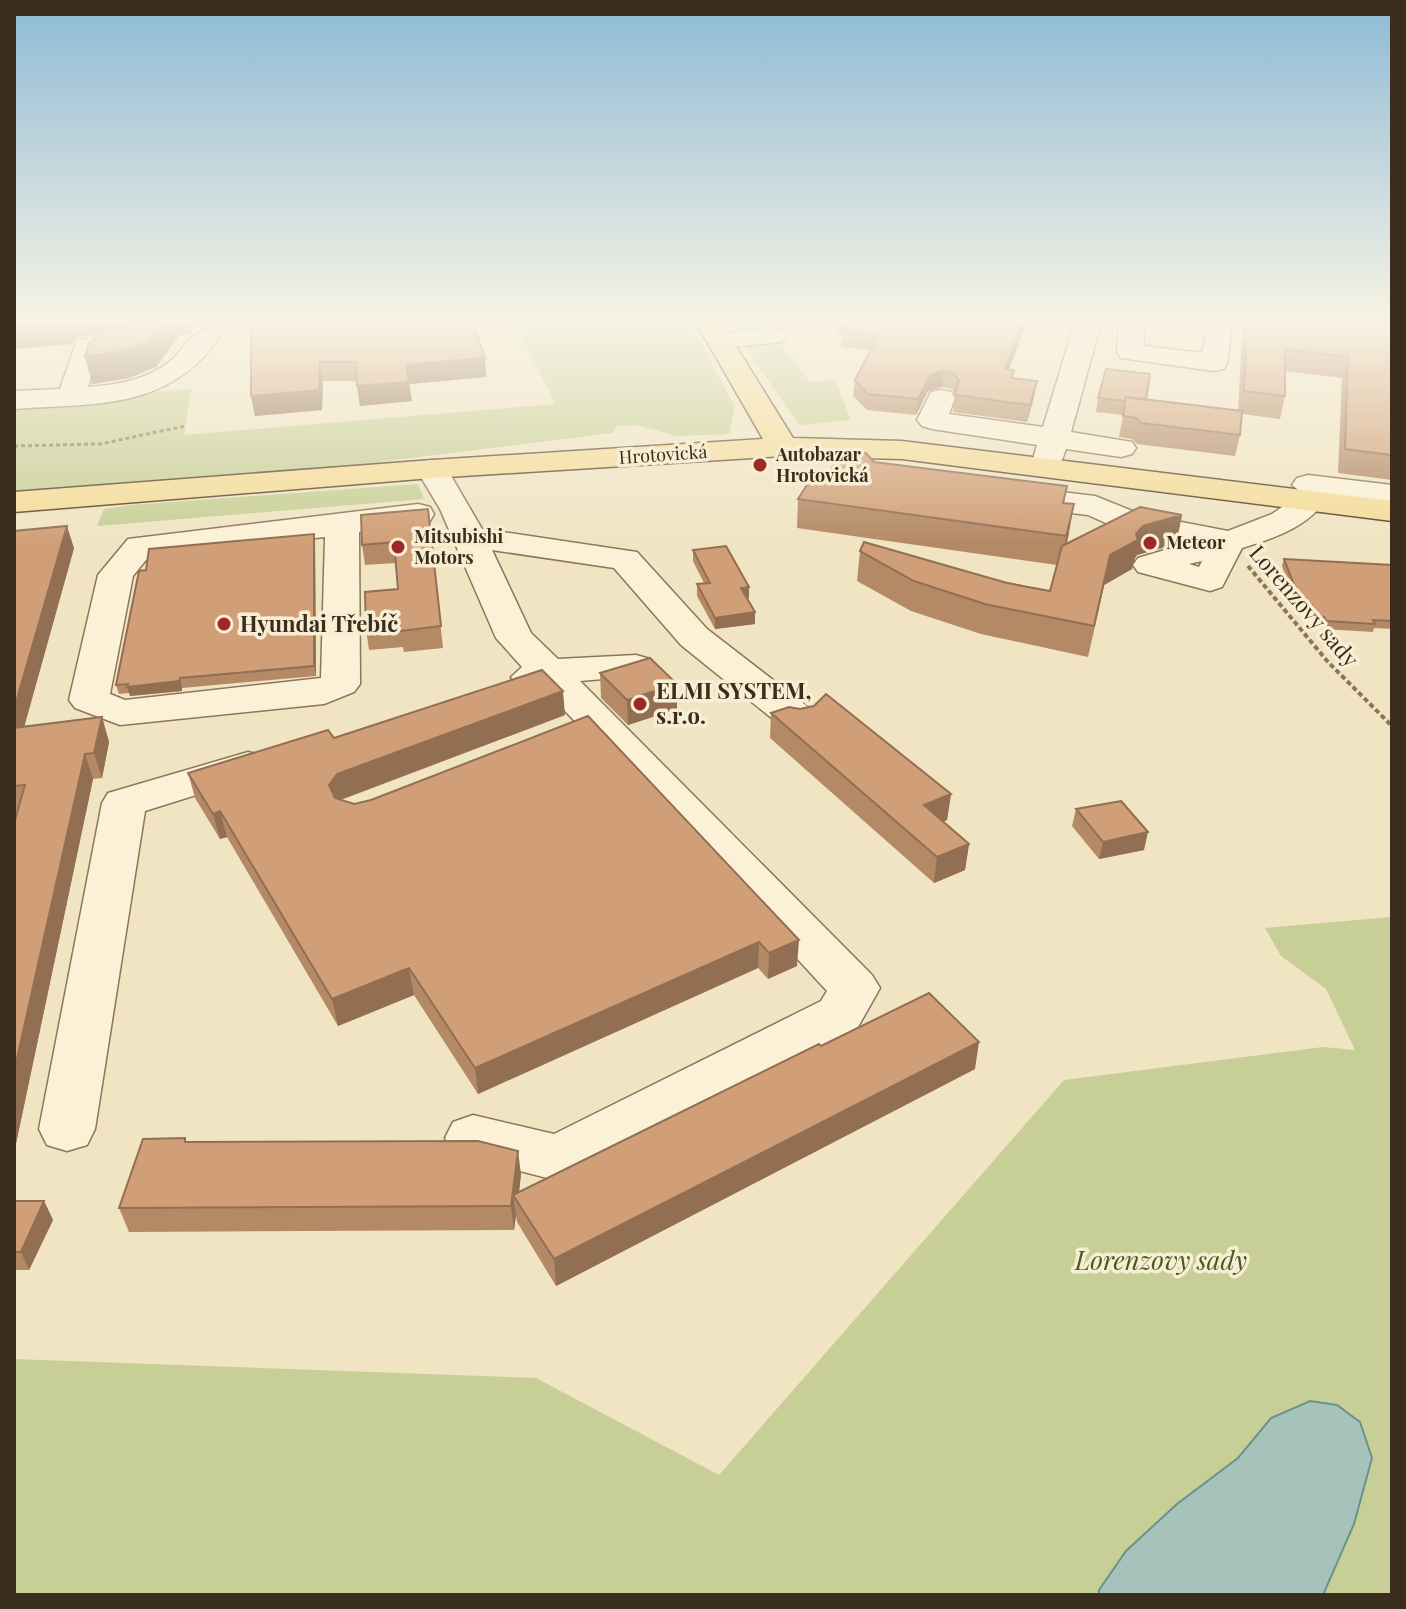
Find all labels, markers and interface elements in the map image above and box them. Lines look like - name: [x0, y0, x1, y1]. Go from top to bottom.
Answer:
- street label: Hrotovická: [618, 439, 708, 469]
- place label: Autobazar Hrotovická: [775, 442, 869, 487]
- marker: Autobazar Hrotovická: [751, 456, 769, 474]
- place label: Mitsubishi Motors: [414, 524, 503, 569]
- place label: Meteor: [1166, 530, 1226, 554]
- marker: Meteor: [1141, 534, 1159, 552]
- marker: Mitsubishi Motors: [389, 538, 407, 556]
- street label: Lorenzovy sady: [1243, 538, 1366, 673]
- place label: Hyundai Třebíč: [240, 608, 398, 638]
- marker: Hyundai Třebíč: [215, 615, 233, 633]
- place label: ELMI SYSTEM, s.r.o.: [656, 675, 811, 730]
- marker: ELMI SYSTEM, s.r.o.: [631, 695, 649, 713]
- park label: Lorenzovy sady: [1074, 1242, 1247, 1277]

